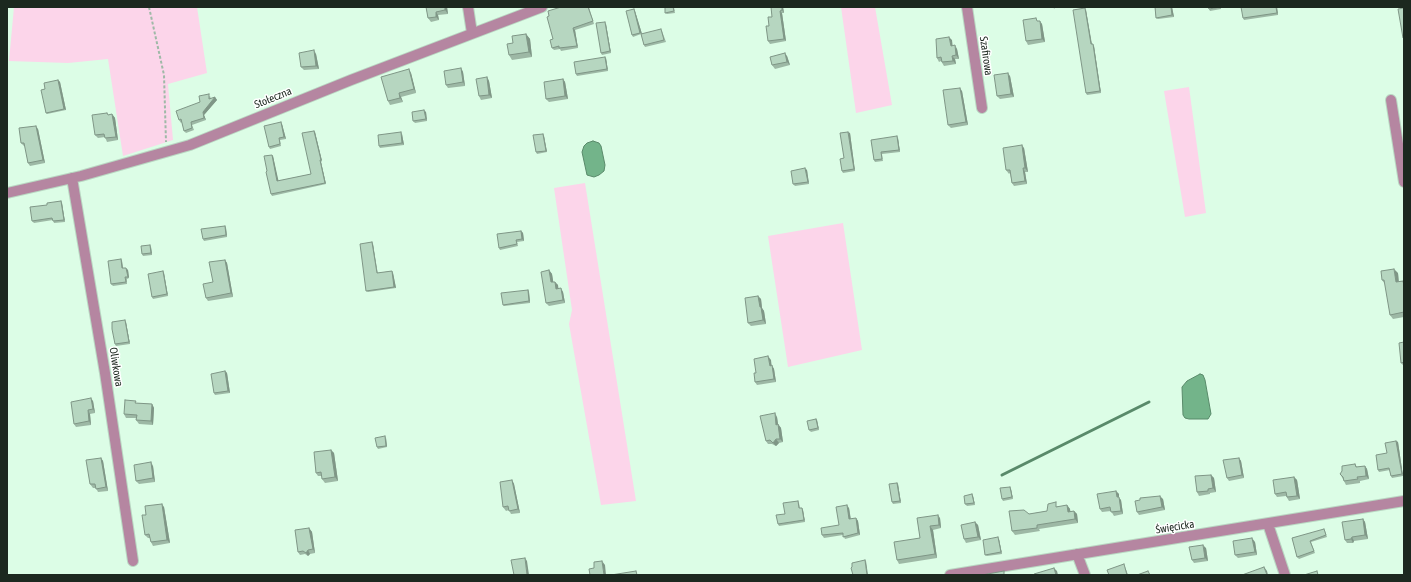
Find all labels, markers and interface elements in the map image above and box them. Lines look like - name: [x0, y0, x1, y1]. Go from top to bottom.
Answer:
- street label: Szafirowa: [977, 36, 995, 76]
- street label: Stołeczna: [252, 85, 294, 111]
- street label: Oliwkowa: [106, 346, 126, 388]
- street label: Święcicka: [1155, 517, 1195, 537]

